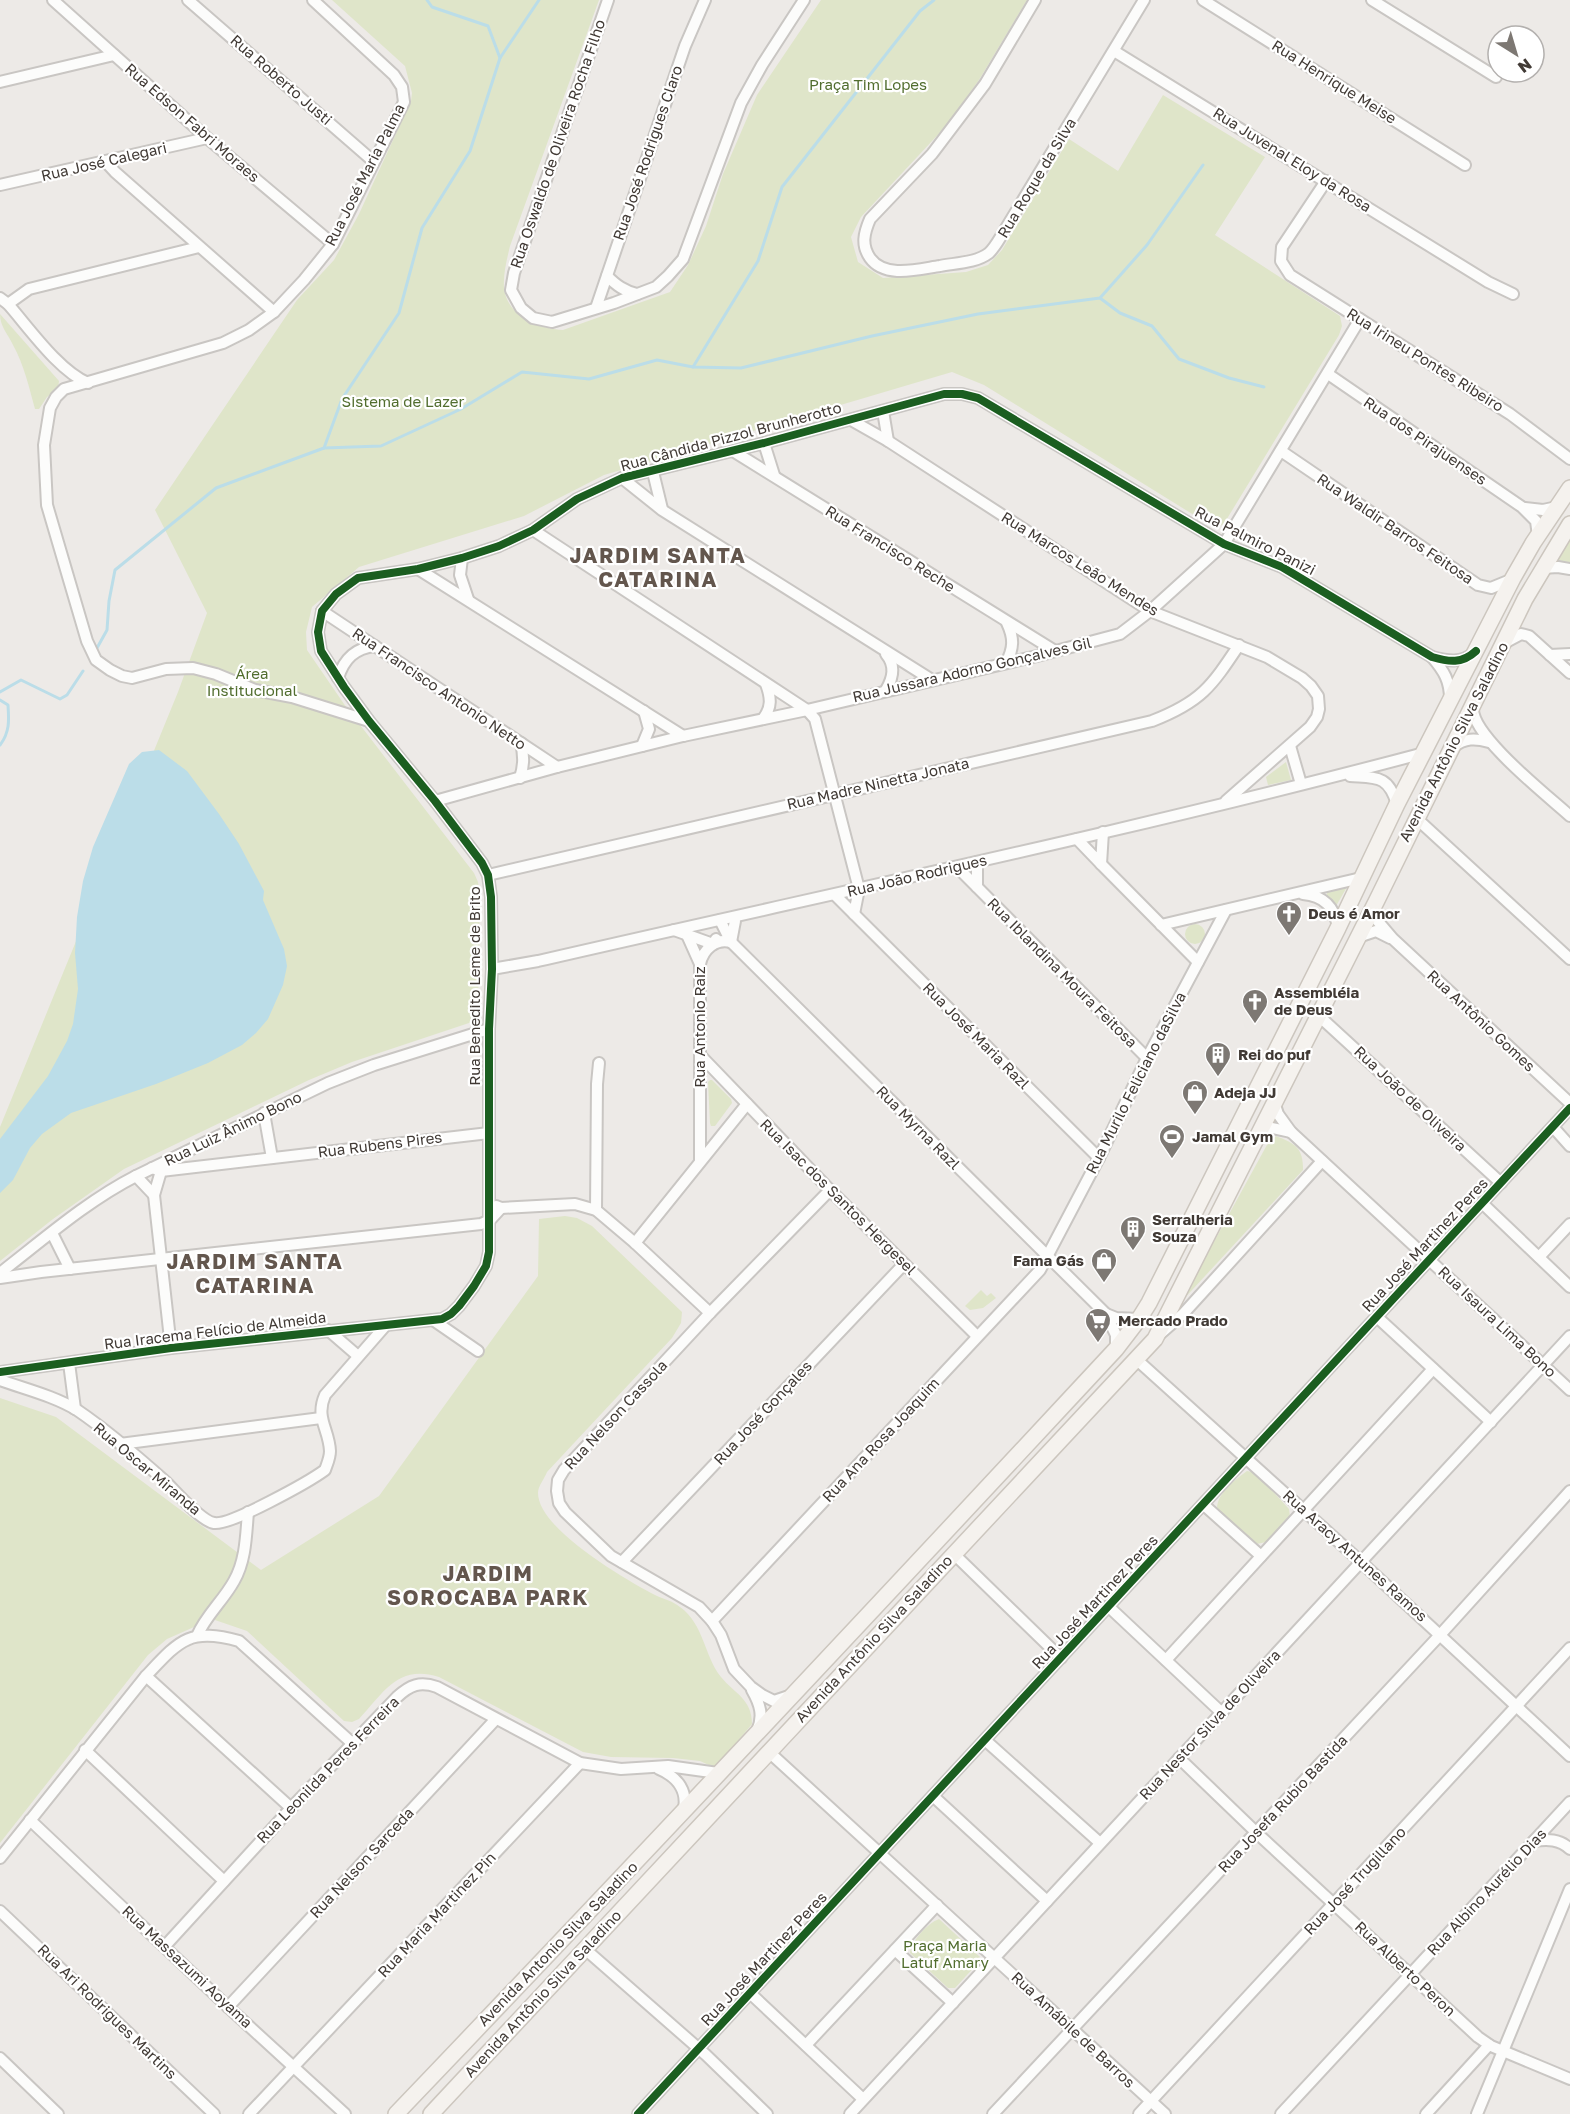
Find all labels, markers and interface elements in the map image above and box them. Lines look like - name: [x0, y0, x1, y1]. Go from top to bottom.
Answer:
- street label: Rua Oswaldo de Oliveira Rocha Filho: [506, 17, 608, 271]
- north arrow: [1486, 24, 1546, 84]
- street label: Rua Roberto Justi: [227, 30, 336, 128]
- street label: Rua Henrique Meise: [1269, 36, 1400, 127]
- text: N: [1514, 54, 1536, 78]
- street label: Rua Edson Fabri Moraes: [122, 59, 264, 185]
- street label: Rua José Rodrigues Claro: [609, 63, 686, 243]
- park label: Praça Tim Lopes: [809, 75, 927, 93]
- street label: Rua José Maria Palma: [320, 100, 408, 249]
- street label: Rua Juvenal Eloy da Rosa: [1210, 103, 1375, 215]
- street label: Rua Roque da Silva: [993, 114, 1079, 241]
- street label: Rua José Calegari: [39, 138, 168, 184]
- street label: Rua Irineu Pontes Ribeiro: [1344, 303, 1507, 415]
- park label: Sistema de Lazer: [342, 392, 465, 410]
- street label: Rua dos Pirajuenses: [1361, 392, 1491, 488]
- street label: Rua Cândida Pizzol Brunherotto: [618, 398, 843, 474]
- street label: Rua Waldir Barros Feitosa: [1314, 469, 1477, 587]
- street label: Rua Francisco Reche: [822, 501, 959, 596]
- street label: Rua Palmiro Panizi: [1192, 502, 1319, 578]
- street label: Rua Marcos Leão Mendes: [999, 507, 1163, 619]
- district label: JARDIM SANTA CATARINA: [570, 542, 746, 592]
- street label: Rua Francisco Antonio Netto: [349, 623, 530, 753]
- street label: Rua Jussara Adorno Gonçalves Gil: [851, 633, 1093, 705]
- street label: Avenida Antônio Silva Saladino: [1395, 639, 1511, 844]
- park label: Área Institucional: [207, 664, 298, 699]
- street label: Rua Madre Ninetta Jonata: [785, 753, 971, 813]
- street label: Rua João Rodrigues: [845, 850, 988, 900]
- street label: Rua Benedito Leme de Brito: [465, 886, 483, 1086]
- street label: Rua Iblandina Moura Feitosa: [984, 894, 1141, 1051]
- church icon: Deus é Amor: [1274, 899, 1304, 937]
- place label: Deus é Amor: [1308, 904, 1400, 922]
- street label: Rua Antonio Raiz: [690, 966, 708, 1088]
- street label: Rua Antônio Gomes: [1424, 966, 1539, 1075]
- street label: Rua José Maria Razl: [920, 978, 1034, 1092]
- place label: Assembléia de Deus: [1274, 983, 1359, 1018]
- church icon: Assembléia de Deus: [1240, 987, 1270, 1025]
- street label: Rua Murilo Feliciano daSilva: [1081, 989, 1189, 1176]
- building icon: Rei do puf: [1203, 1040, 1233, 1078]
- street label: Rua João de Oliveira: [1351, 1042, 1470, 1155]
- place label: Rei do puf: [1238, 1045, 1311, 1063]
- shop icon: Adeja JJ: [1180, 1078, 1210, 1116]
- street label: Rua Myrna Razl: [873, 1082, 964, 1173]
- place label: Adeja JJ: [1214, 1083, 1276, 1101]
- street label: Rua Luiz Ânimo Bono: [161, 1087, 304, 1169]
- street label: Rua Isac dos Santos Hergesel: [757, 1115, 921, 1278]
- sports icon: Jamal Gym: [1157, 1122, 1187, 1160]
- street label: Rua Rubens Pires: [317, 1127, 443, 1161]
- place label: Jamal Gym: [1192, 1127, 1273, 1145]
- street label: Rua José Martinez Peres: [1357, 1174, 1491, 1315]
- place label: Serralheria Souza: [1152, 1210, 1233, 1245]
- building icon: Serralheria Souza: [1118, 1214, 1148, 1252]
- shop icon: Fama Gás: [1089, 1246, 1119, 1284]
- district label: JARDIM SANTA CATARINA: [167, 1248, 343, 1298]
- place label: Fama Gás: [1013, 1251, 1084, 1269]
- street label: Rua Isaura Lima Bono: [1435, 1262, 1560, 1381]
- supermarket icon: Mercado Prado: [1083, 1306, 1113, 1344]
- street label: Rua Iracema Felício de Almeida: [103, 1307, 327, 1353]
- place label: Mercado Prado: [1118, 1311, 1228, 1329]
- street label: Rua Nelson Cassola: [560, 1356, 671, 1473]
- street label: Rua José Gonçales: [709, 1357, 815, 1468]
- street label: Rua Ana Rosa Joaquim: [818, 1373, 943, 1505]
- street label: Rua Oscar Miranda: [90, 1418, 205, 1518]
- street label: Rua Aracy Antunes Ramos: [1280, 1486, 1432, 1625]
- street label: Rua José Martinez Peres: [1027, 1531, 1161, 1672]
- street label: Avenida Antônio Silva Saladino: [791, 1551, 956, 1726]
- district label: JARDIM SOROCABA PARK: [387, 1560, 589, 1610]
- street label: Rua Nestor Silva de Oliveira: [1135, 1646, 1284, 1803]
- street label: Rua Leonilda Peres Ferreira: [252, 1692, 402, 1846]
- street label: Rua Josefa Rubio Bastida: [1214, 1731, 1351, 1876]
- street label: Rua Nelson Sarceda: [305, 1803, 417, 1921]
- street label: Rua José Trugillano: [1299, 1822, 1409, 1938]
- street label: Rua Albino Aurélio Dias: [1423, 1824, 1550, 1958]
- street label: Rua Maria Martinez Pin: [374, 1848, 499, 1981]
- street label: Avenida Antonio Silva Saladino: [474, 1857, 641, 2029]
- street label: Rua José Martinez Peres: [696, 1888, 830, 2029]
- street label: Rua Massazumi Aoyama: [119, 1901, 257, 2031]
- street label: Avenida Antônio Silva Saladino: [460, 1906, 625, 2081]
- street label: Rua Alberto Peron: [1352, 1917, 1460, 2019]
- park label: Praça Maria Latuf Amary: [901, 1936, 990, 1971]
- street label: Rua Ari Rodrigues Martins: [34, 1940, 181, 2083]
- street label: Rua Amábile de Barros: [1008, 1967, 1139, 2091]

